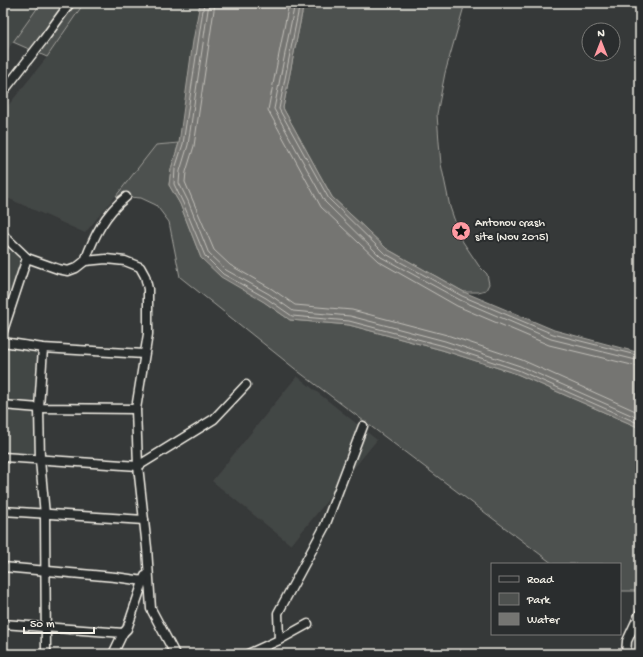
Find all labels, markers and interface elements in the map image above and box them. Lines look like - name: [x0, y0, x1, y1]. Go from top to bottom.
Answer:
- north arrow: [581, 22, 621, 62]
- text: N: [597, 28, 605, 40]
- place label: Antonov crash site (Nov 2015): [475, 217, 549, 245]
- place icon: Antonov crash site (Nov 2015): [450, 220, 472, 242]
- legend: [491, 563, 621, 635]
- text: Road: [527, 574, 554, 588]
- text: Park: [526, 594, 552, 608]
- scale bar: [24, 609, 94, 635]
- text: Water: [527, 614, 561, 628]
- text: 50 m: [30, 618, 55, 632]

